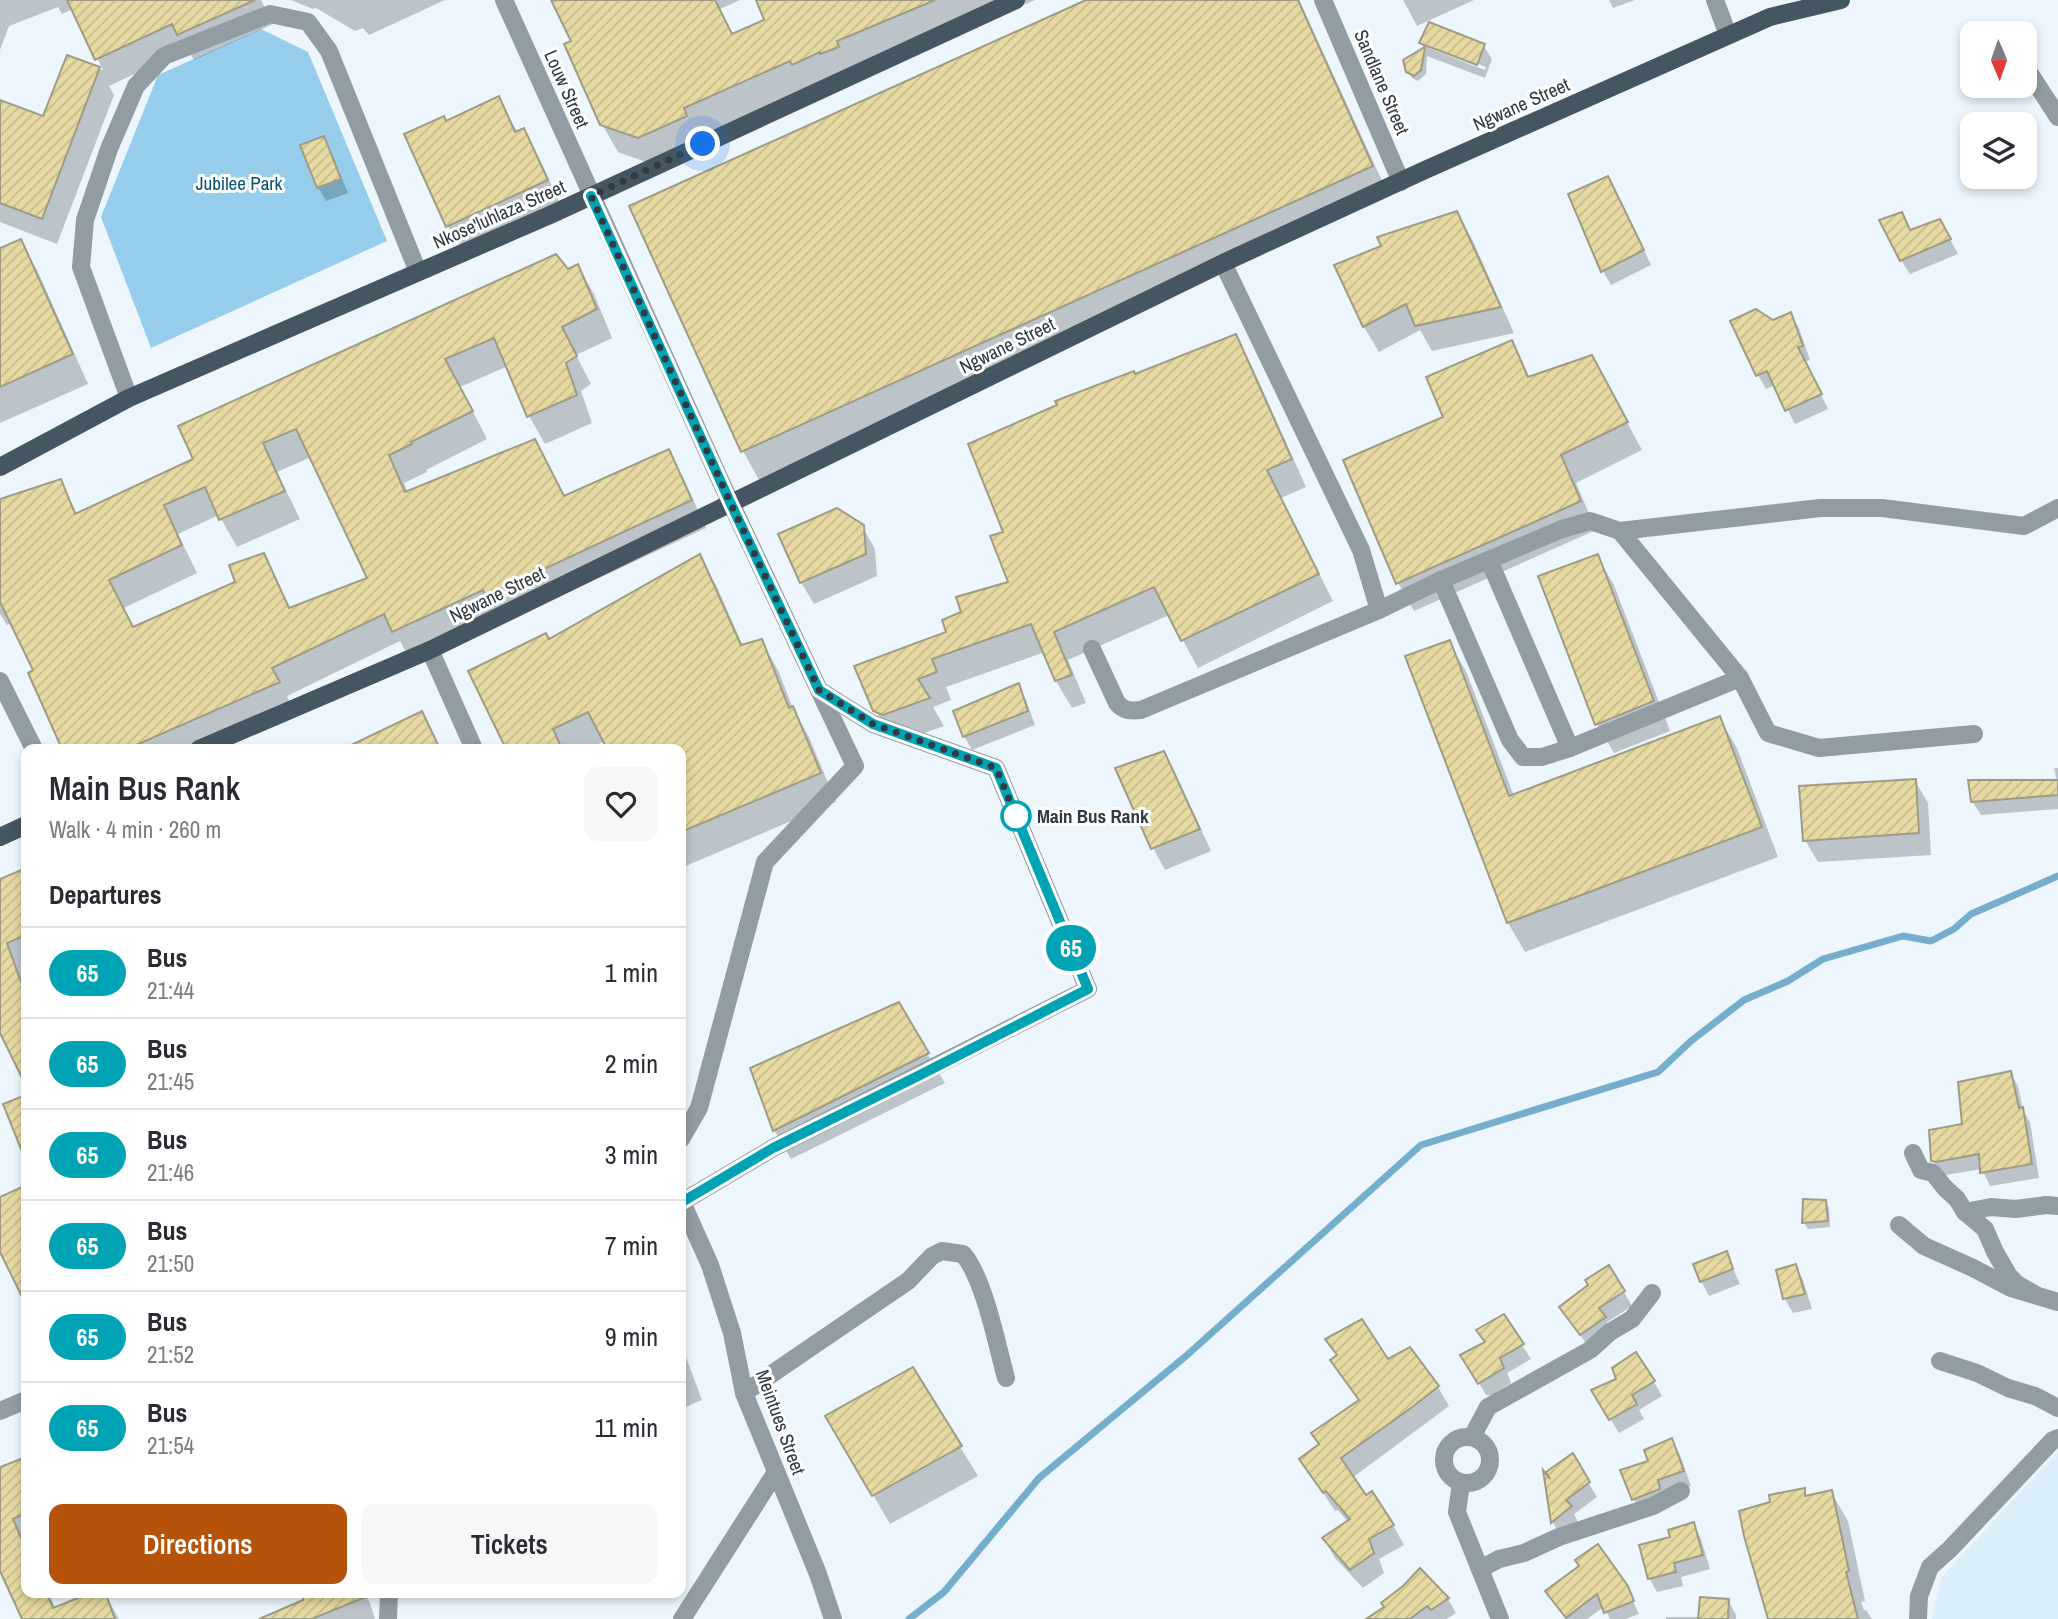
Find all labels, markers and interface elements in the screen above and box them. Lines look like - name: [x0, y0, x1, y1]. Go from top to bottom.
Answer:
- north arrow: [1960, 21, 2037, 98]
- map controls: [1960, 21, 2037, 189]
- street label: Sandlane Street: [1348, 25, 1416, 139]
- street label: Louw Street: [538, 46, 596, 133]
- street label: Ngwane Street: [1469, 71, 1574, 137]
- button: layers: [1960, 112, 2037, 189]
- your location: [685, 126, 720, 161]
- park label: Jubilee Park: [196, 170, 283, 196]
- street label: Nkose'luhlaza Street: [429, 173, 570, 255]
- street label: Ngwane Street: [955, 310, 1060, 379]
- street label: Ngwane Street: [445, 559, 550, 628]
- text: Main Bus Rank: [49, 766, 240, 810]
- button: heart: [584, 767, 658, 841]
- marker: Main Bus Rank: [1001, 801, 1031, 831]
- place label: Main Bus Rank: [1037, 803, 1149, 829]
- text: Walk · 4 min · 260 m: [49, 814, 221, 845]
- text: Departures: [49, 877, 162, 912]
- line badge: 65: [1040, 925, 1102, 971]
- text: 65: [1060, 932, 1082, 964]
- text: Bus: [147, 940, 187, 975]
- text: 1 min: [605, 955, 658, 990]
- text: 65: [77, 957, 98, 989]
- text: 21:44: [147, 975, 194, 1006]
- text: Bus: [147, 1031, 187, 1066]
- text: 2 min: [605, 1046, 658, 1081]
- text: 65: [77, 1048, 98, 1080]
- text: 21:45: [147, 1066, 194, 1097]
- text: Bus: [147, 1122, 187, 1157]
- text: 3 min: [605, 1137, 658, 1172]
- text: 65: [77, 1139, 98, 1171]
- text: 21:46: [147, 1157, 194, 1188]
- text: Bus: [147, 1213, 187, 1248]
- text: 7 min: [605, 1228, 658, 1263]
- text: 65: [77, 1230, 98, 1262]
- text: 21:50: [147, 1248, 194, 1279]
- text: Bus: [147, 1304, 187, 1339]
- text: 9 min: [605, 1319, 658, 1354]
- text: 65: [77, 1321, 98, 1353]
- text: 21:52: [147, 1339, 194, 1370]
- street label: Meintues Street: [750, 1366, 812, 1479]
- text: Bus: [147, 1395, 187, 1430]
- text: 11 min: [594, 1410, 658, 1445]
- text: 65: [77, 1412, 98, 1444]
- text: 21:54: [147, 1430, 194, 1461]
- button: Directions: [49, 1504, 347, 1584]
- button: Tickets: [361, 1504, 658, 1584]

